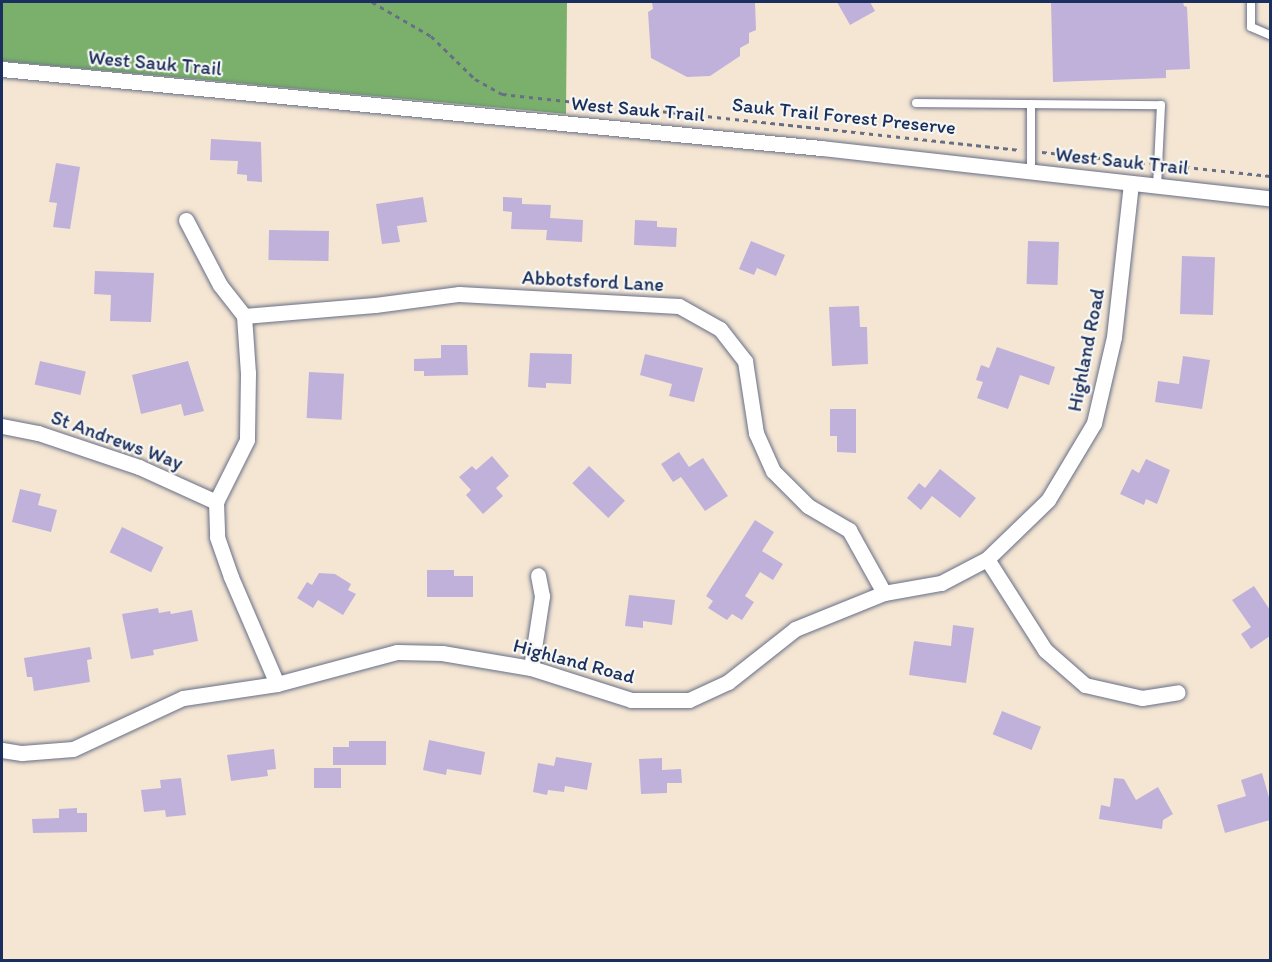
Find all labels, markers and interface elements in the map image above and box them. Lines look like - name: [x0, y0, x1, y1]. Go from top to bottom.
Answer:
- street label: West Sauk Trail: [88, 45, 222, 81]
- street label: West Sauk Trail: [571, 91, 705, 127]
- street label: Sauk Trail Forest Preserve: [732, 92, 956, 140]
- street label: West Sauk Trail: [1055, 142, 1189, 180]
- street label: Abbotsford Lane: [521, 265, 665, 297]
- street label: Highland Road: [1062, 287, 1110, 413]
- street label: St Andrews Way: [48, 405, 186, 475]
- street label: Highland Road: [511, 633, 637, 689]

